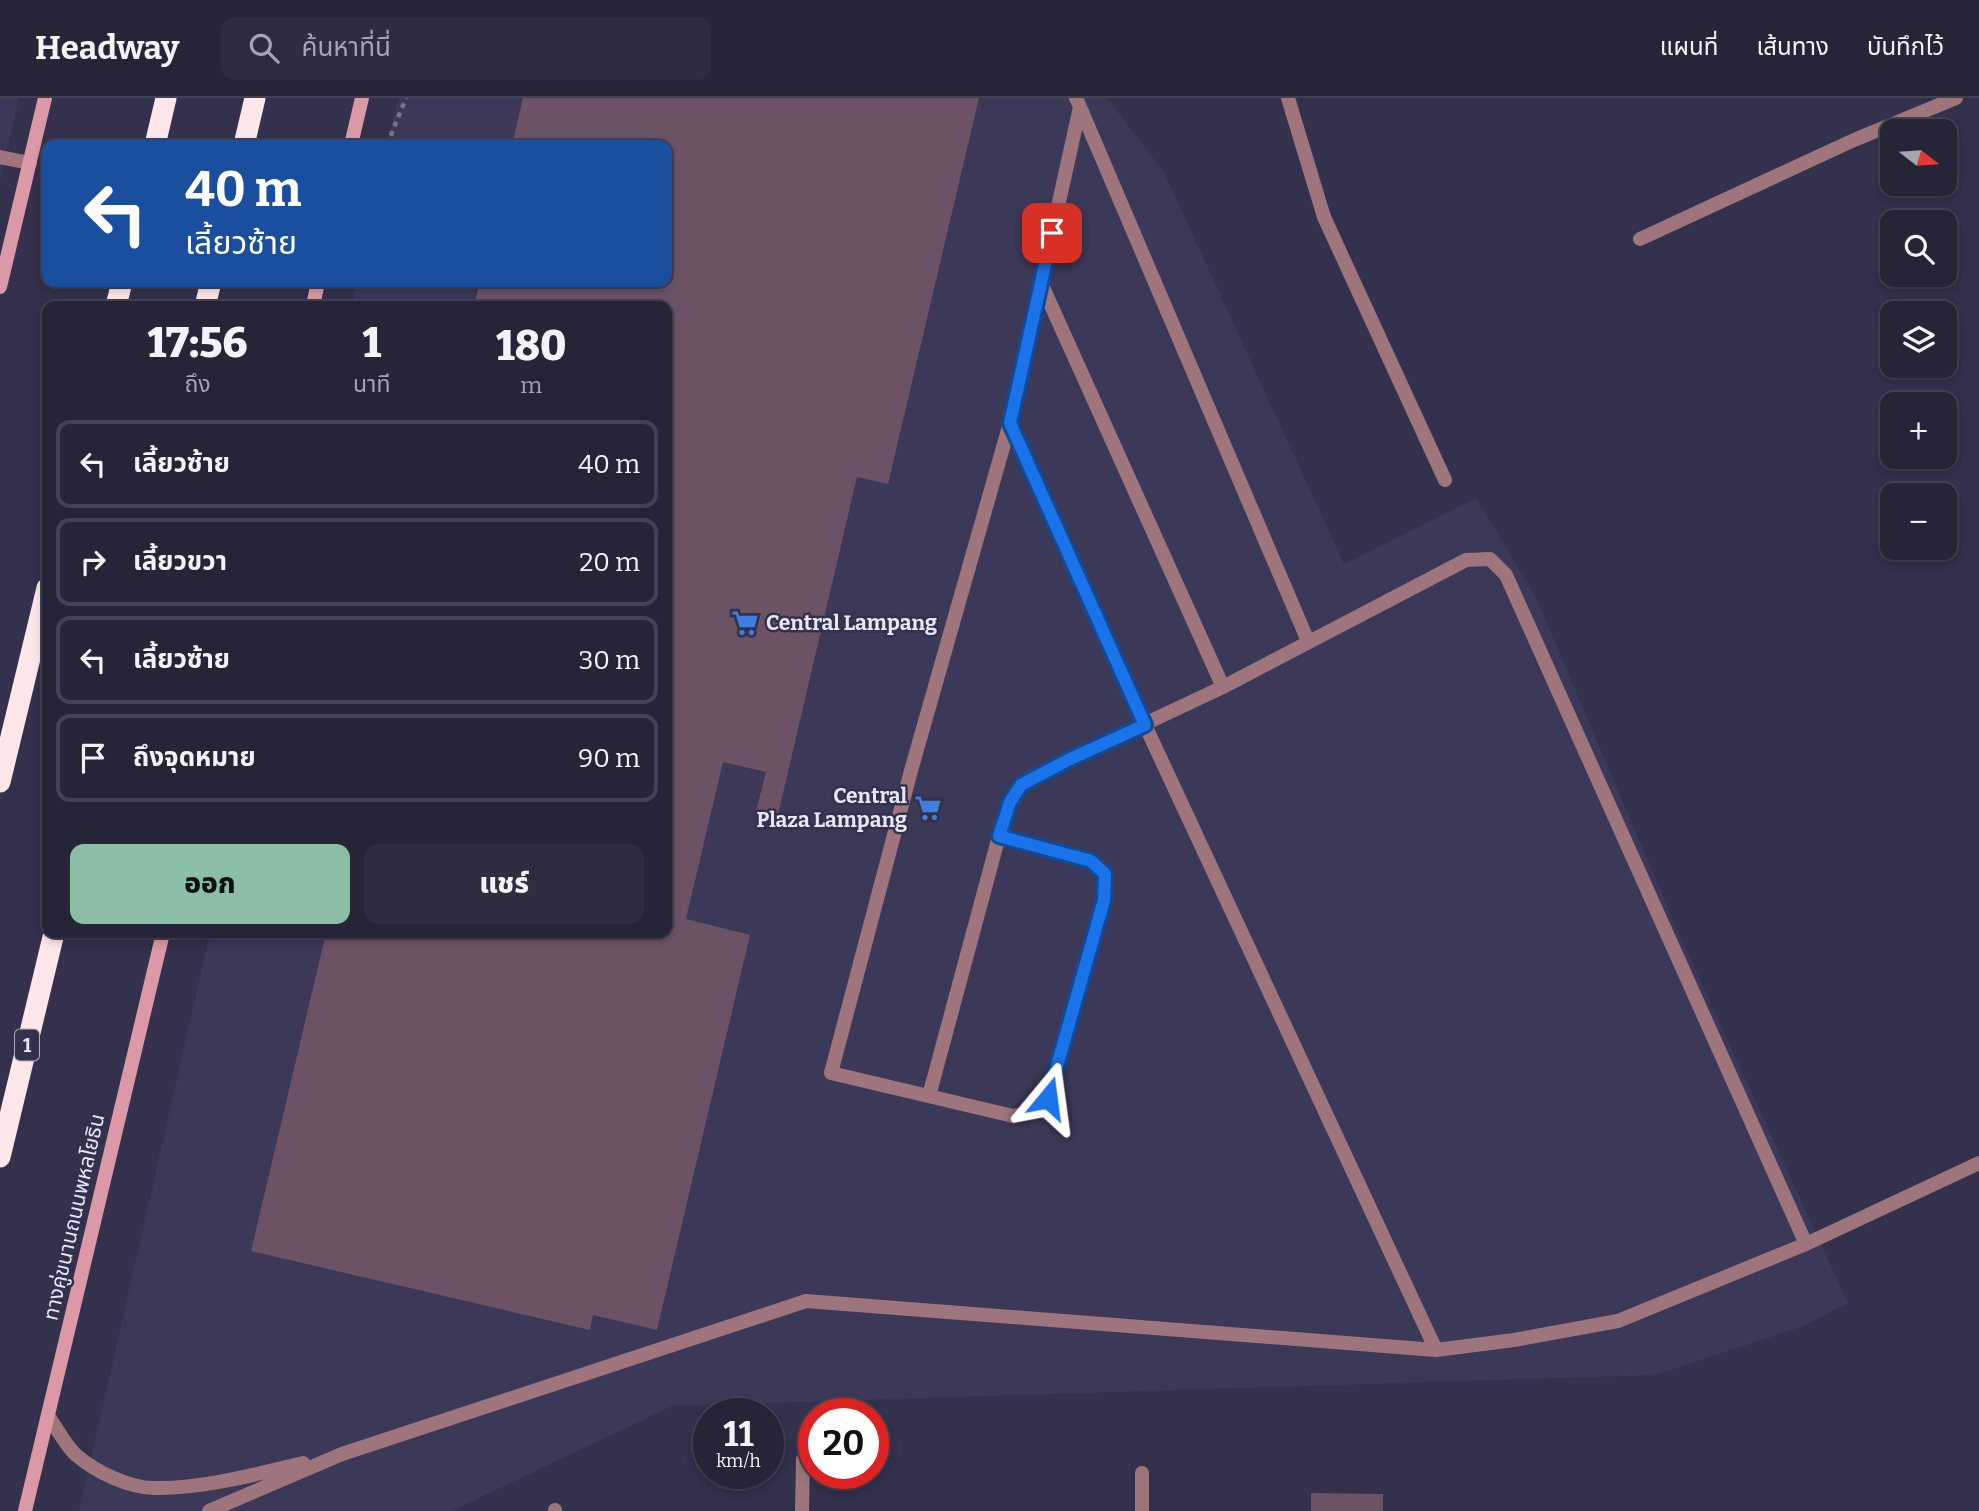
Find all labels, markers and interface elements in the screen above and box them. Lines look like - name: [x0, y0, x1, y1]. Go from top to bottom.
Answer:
- search box: [221, 17, 711, 80]
- text: Headway: [35, 28, 179, 68]
- icon: search: [245, 29, 283, 67]
- text: ค้นหาที่นี่: [301, 32, 391, 63]
- text: แผนที่: [1660, 33, 1718, 61]
- text: เส้นทาง: [1756, 33, 1829, 61]
- text: บันทึกไว้: [1867, 33, 1944, 61]
- north arrow: [1880, 119, 1956, 196]
- map controls: [1880, 119, 1957, 560]
- text: 40 m: [185, 160, 302, 219]
- icon: left: [70, 168, 161, 259]
- pin: [1022, 203, 1082, 263]
- button: search: [1880, 210, 1957, 287]
- icon: arrive: [1033, 214, 1071, 252]
- text: เลี้ยวซ้าย: [185, 224, 297, 262]
- button: layers: [1880, 301, 1957, 378]
- text: 17:56: [148, 318, 247, 368]
- text: 1: [362, 318, 381, 368]
- text: 180: [496, 321, 566, 371]
- text: ถึง: [184, 370, 211, 398]
- text: นาที: [353, 370, 390, 398]
- text: m: [520, 371, 542, 399]
- button: +: [1880, 392, 1957, 469]
- icon: left: [74, 445, 112, 483]
- text: เลี้ยวซ้าย: [133, 448, 230, 479]
- text: 40 m: [578, 449, 640, 480]
- button: −: [1880, 483, 1957, 560]
- icon: right: [74, 543, 112, 581]
- text: เลี้ยวขวา: [133, 546, 227, 577]
- text: 20 m: [579, 547, 640, 578]
- supermarket icon: Central Lampang: [730, 608, 760, 638]
- place label: Central Lampang: [766, 610, 937, 636]
- icon: left: [74, 641, 112, 679]
- text: เลี้ยวซ้าย: [133, 644, 230, 675]
- text: 30 m: [579, 645, 640, 676]
- icon: arrive: [74, 739, 112, 777]
- text: ถึงจุดหมาย: [133, 742, 256, 773]
- text: 90 m: [578, 743, 640, 774]
- place label: Central Plaza Lampang: [757, 783, 907, 833]
- supermarket icon: Central Plaza Lampang: [913, 793, 943, 823]
- button: ออก: [70, 844, 350, 924]
- button: แชร์: [364, 844, 644, 924]
- road number: 1: [15, 1029, 39, 1060]
- position arrow: [1011, 1061, 1085, 1135]
- street label: ทางคู่ขนานถนนพหลโยธิน: [38, 1111, 110, 1323]
- speed limit sign: 20: [798, 1398, 889, 1489]
- text: 11: [723, 1413, 754, 1455]
- text: km/h: [716, 1450, 761, 1472]

